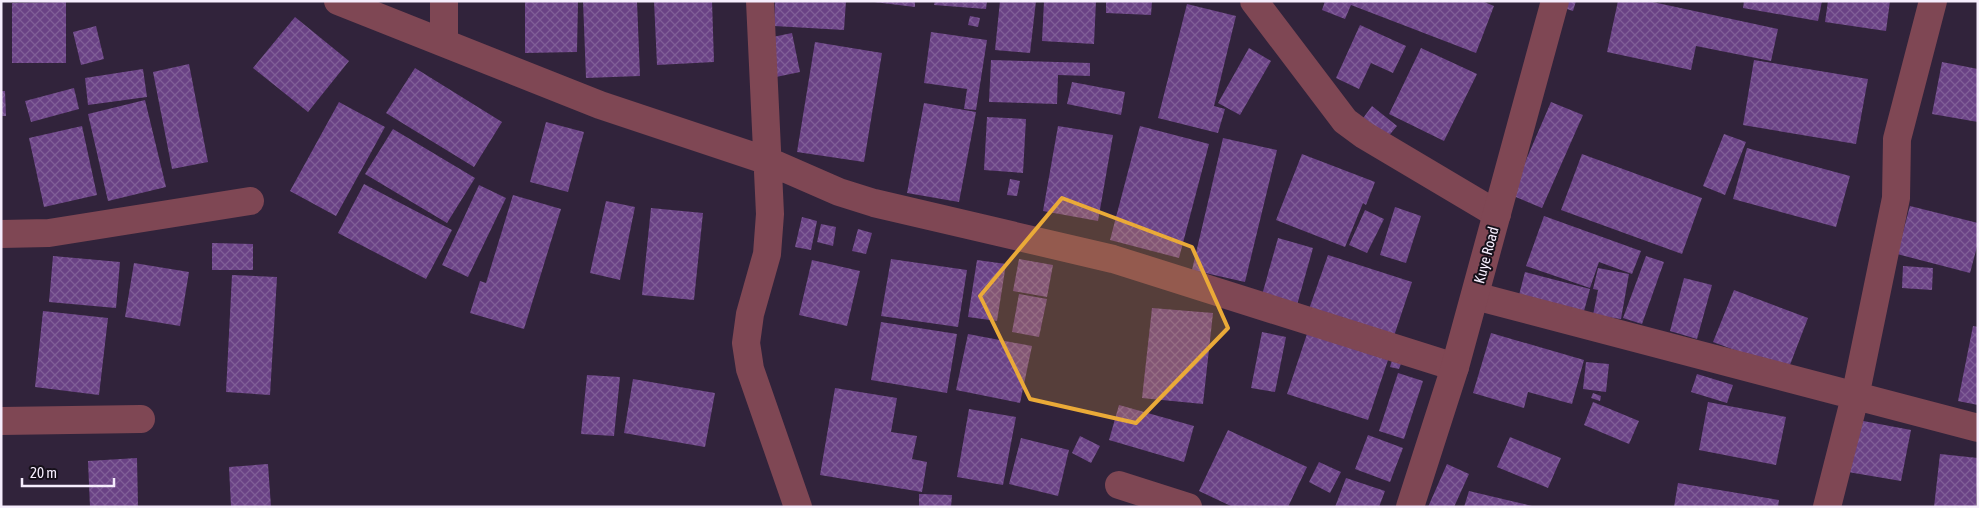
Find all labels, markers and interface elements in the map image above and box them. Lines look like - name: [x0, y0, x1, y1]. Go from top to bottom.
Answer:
- street label: Kuye Road: [1470, 225, 1502, 285]
- scale bar: [22, 456, 115, 488]
- text: 20 m: [30, 464, 57, 481]

